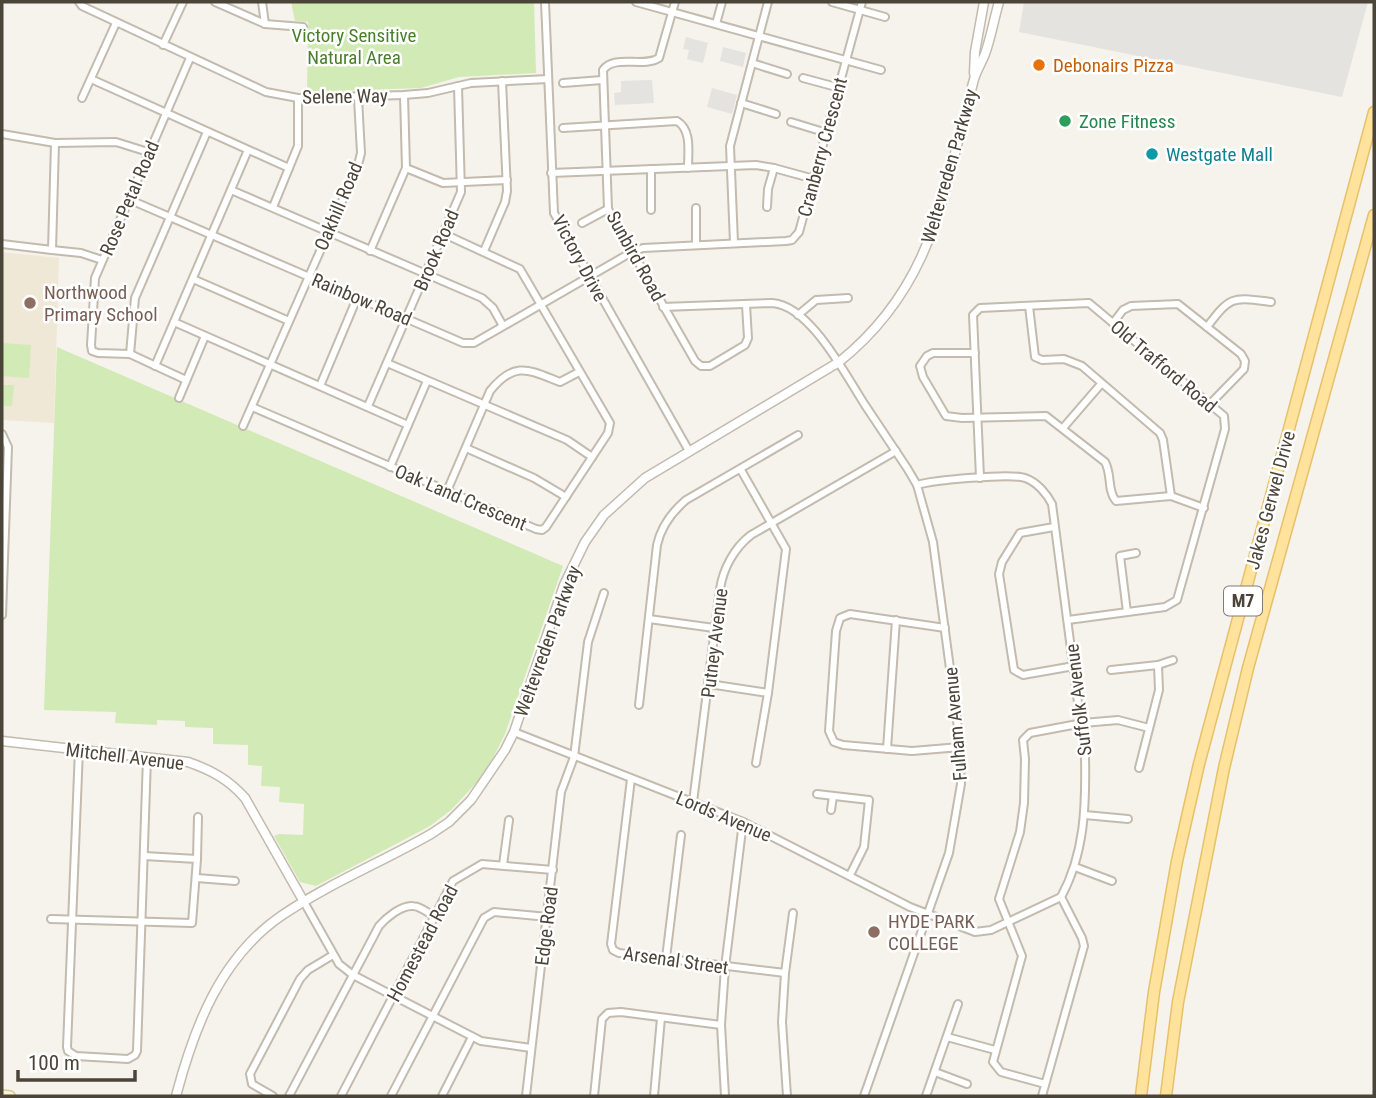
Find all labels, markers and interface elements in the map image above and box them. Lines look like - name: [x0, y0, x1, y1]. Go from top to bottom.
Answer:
- park label: Victory Sensitive Natural Area: [292, 24, 417, 69]
- place label: Debonairs Pizza: [1053, 54, 1174, 77]
- marker: Debonairs Pizza: [1031, 57, 1047, 73]
- street label: Cranberry Crescent: [793, 75, 852, 219]
- street label: Selene Way: [302, 84, 388, 109]
- street label: Weltevreden Parkway: [916, 86, 983, 246]
- place label: Zone Fitness: [1079, 110, 1175, 133]
- marker: Zone Fitness: [1057, 113, 1073, 129]
- street label: Rose Petal Road: [95, 137, 164, 259]
- place label: Westgate Mall: [1166, 143, 1273, 166]
- marker: Westgate Mall: [1144, 146, 1160, 162]
- street label: Oakhill Road: [310, 159, 367, 254]
- street label: Brook Road: [409, 206, 464, 294]
- street label: Sunbird Road: [601, 207, 670, 305]
- street label: Victory Drive: [547, 211, 612, 306]
- street label: Rainbow Road: [308, 268, 415, 331]
- place label: Northwood Primary School: [44, 281, 158, 326]
- marker: Northwood Primary School: [22, 295, 38, 311]
- street label: Old Trafford Road: [1106, 315, 1222, 418]
- street label: Jakes Gerwel Drive: [1241, 428, 1300, 572]
- street label: Oak Land Crescent: [391, 459, 530, 536]
- street label: Weltevreden Parkway: [509, 562, 586, 720]
- road number: M7: [1224, 586, 1262, 616]
- street label: Putney Avenue: [696, 587, 733, 699]
- street label: Suffolk Avenue: [1060, 643, 1097, 757]
- street label: Fulham Avenue: [939, 666, 972, 782]
- street label: Mitchell Avenue: [64, 738, 185, 775]
- street label: Lords Avenue: [673, 786, 775, 847]
- street label: Homestead Road: [382, 881, 463, 1005]
- street label: Edge Road: [530, 885, 563, 967]
- place label: HYDE PARK COLLEGE: [888, 910, 975, 955]
- marker: HYDE PARK COLLEGE: [866, 924, 882, 940]
- street label: Arsenal Street: [622, 942, 730, 979]
- scale bar: [18, 1038, 135, 1082]
- text: 100 m: [28, 1051, 80, 1075]

